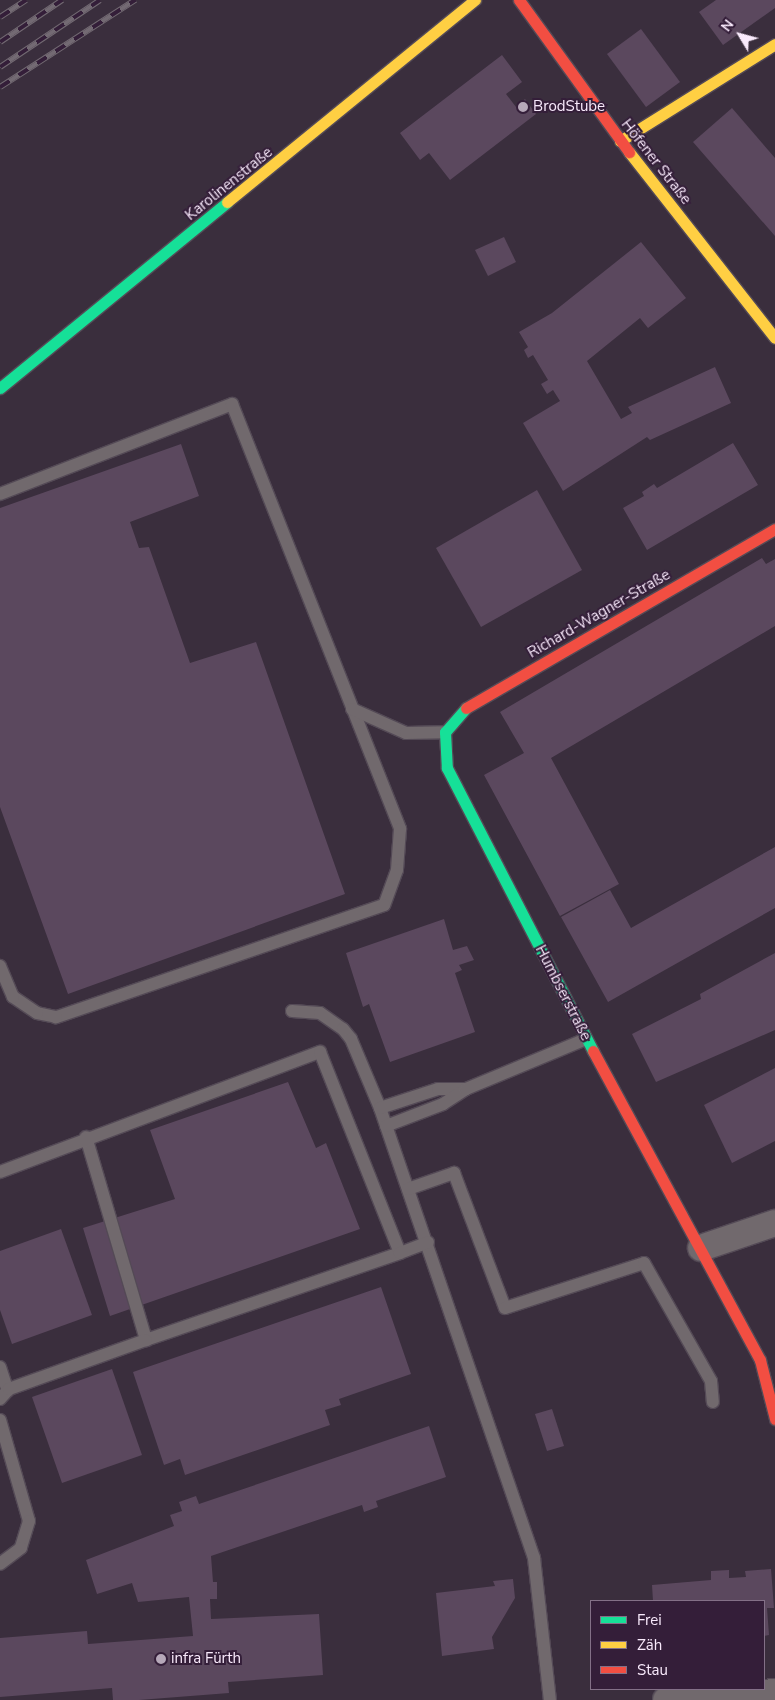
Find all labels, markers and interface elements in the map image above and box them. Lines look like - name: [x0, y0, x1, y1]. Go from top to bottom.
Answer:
- north arrow: [715, 10, 765, 60]
- text: N: [717, 16, 738, 36]
- place label: BrodStube: [533, 98, 605, 116]
- marker: BrodStube: [517, 101, 529, 113]
- street label: Höfener Straße: [617, 116, 695, 208]
- street label: Karolinenstraße: [182, 143, 276, 225]
- street label: Richard-Wagner-Straße: [525, 566, 673, 662]
- street label: Humbserstraße: [531, 942, 595, 1044]
- legend: [590, 1600, 765, 1690]
- text: Frei: [637, 1610, 662, 1630]
- text: Zäh: [637, 1635, 662, 1655]
- place label: infra Fürth: [171, 1650, 241, 1668]
- marker: infra Fürth: [155, 1653, 167, 1665]
- text: Stau: [637, 1660, 668, 1680]

